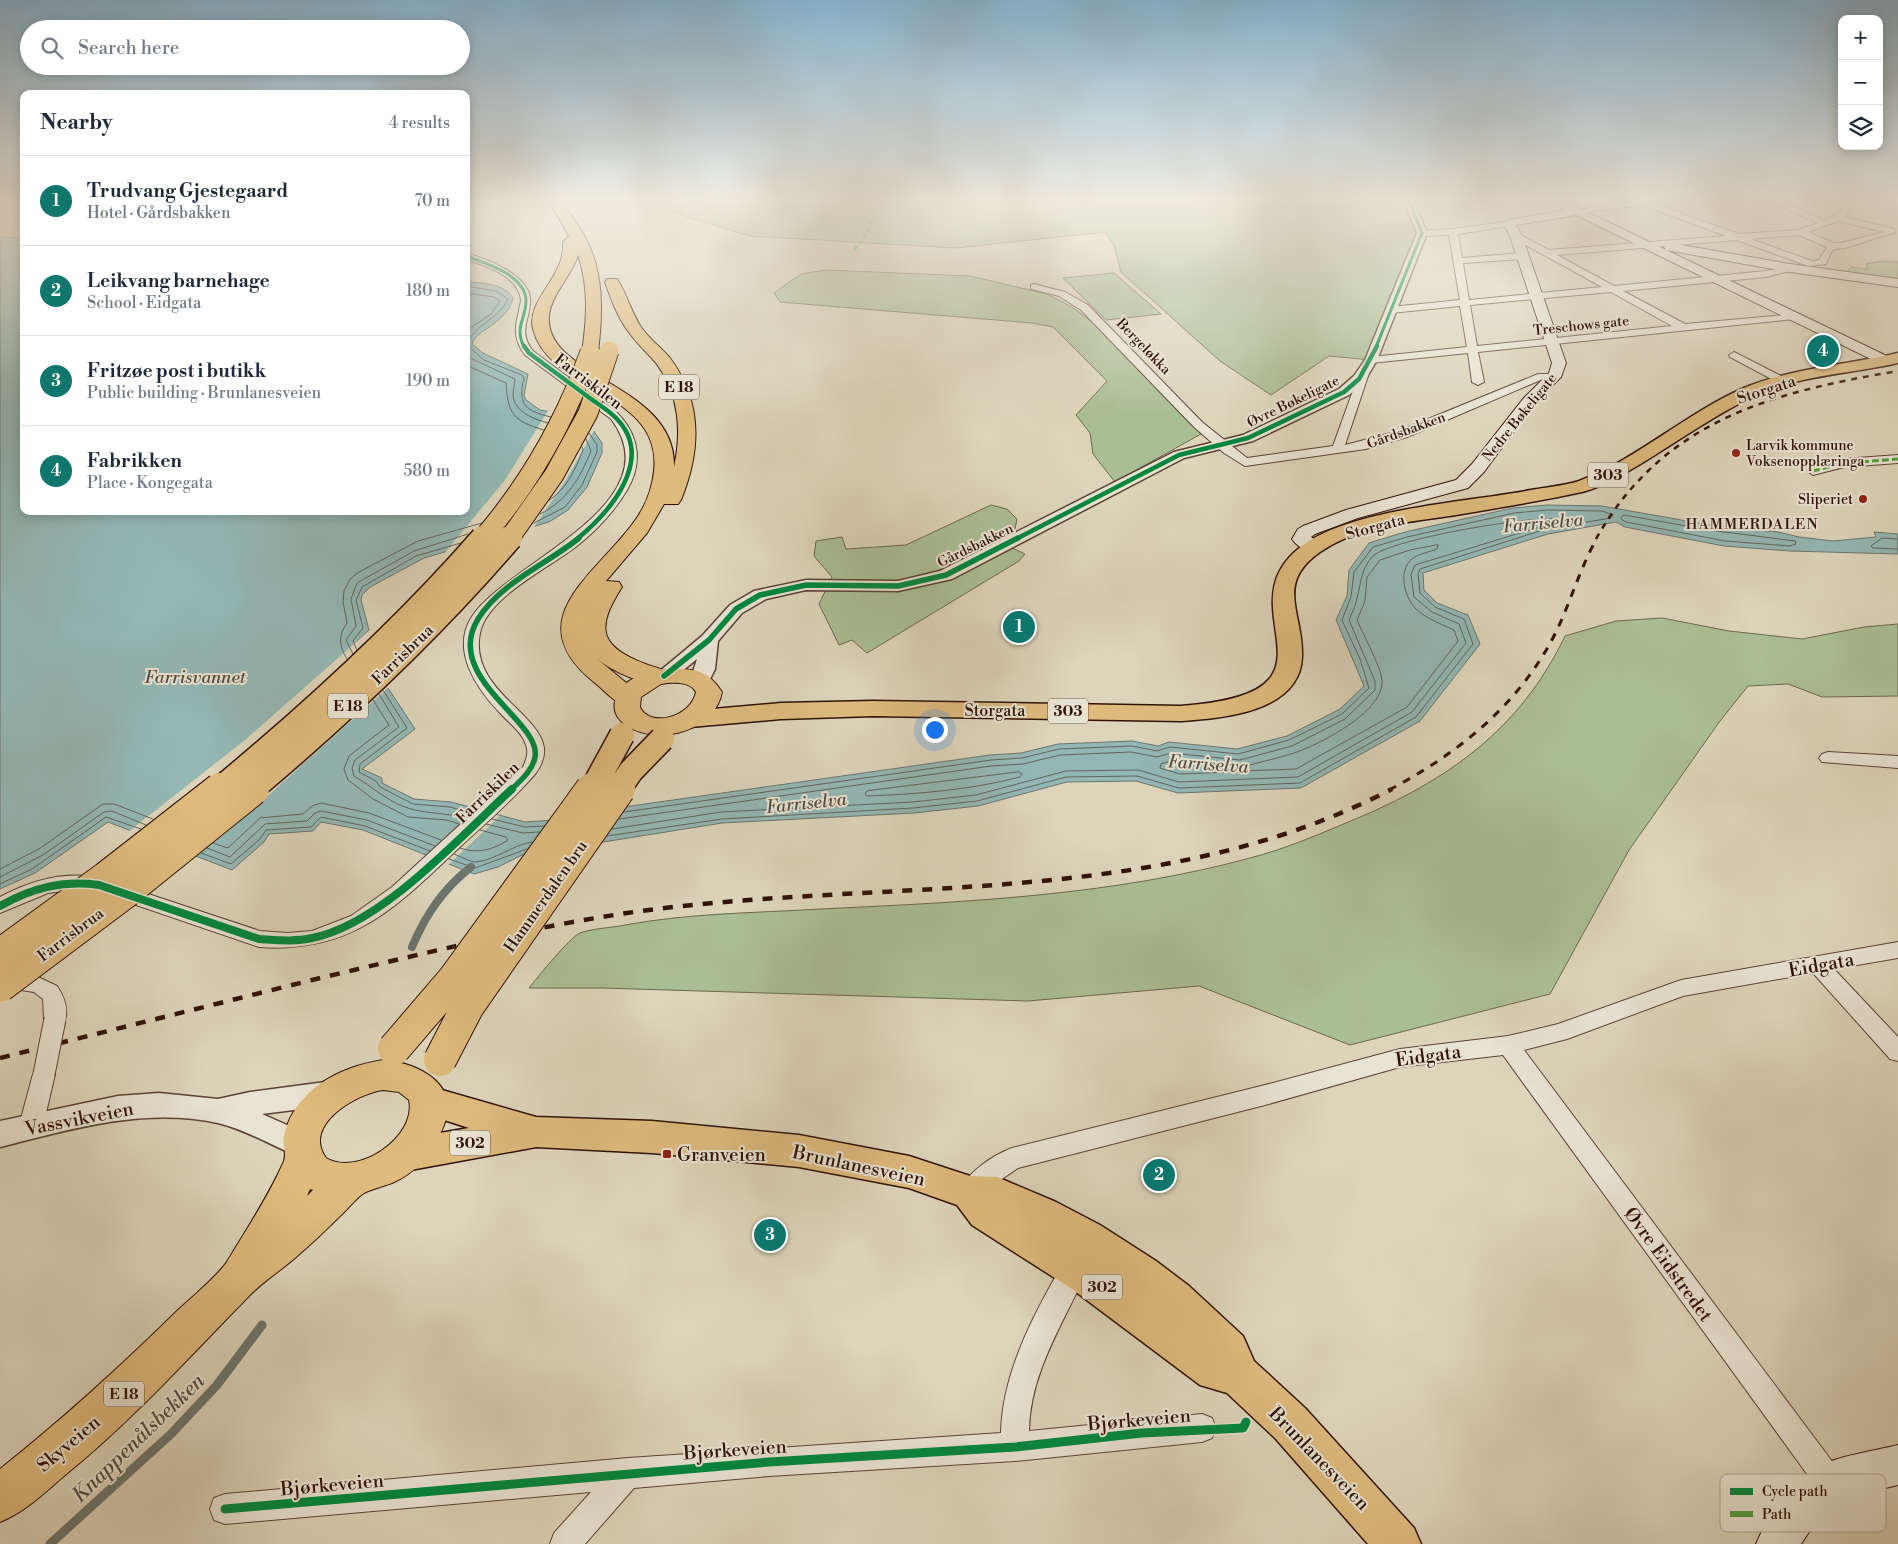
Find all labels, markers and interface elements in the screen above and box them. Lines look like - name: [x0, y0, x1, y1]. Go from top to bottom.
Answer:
- map controls: [1838, 15, 1883, 150]
- button: +: [1838, 15, 1883, 60]
- search box: [20, 20, 470, 75]
- icon: search: [38, 34, 66, 62]
- text: Search here: [78, 36, 179, 60]
- button: −: [1838, 60, 1883, 105]
- button: layers: [1838, 105, 1883, 150]
- text: Nearby: [40, 110, 113, 136]
- text: 4 results: [389, 113, 450, 133]
- text: Trudvang Gjestegaard: [87, 179, 288, 203]
- text: 1: [52, 191, 60, 211]
- text: 70 m: [414, 191, 450, 211]
- text: Hotel · Gårdsbakken: [87, 203, 230, 223]
- text: Leikvang barnehage: [87, 269, 270, 293]
- text: 2: [51, 281, 61, 301]
- text: 180 m: [406, 281, 450, 301]
- text: School · Eidgata: [87, 293, 201, 313]
- street label: Treschows gate: [1532, 312, 1630, 340]
- street label: Bergeløkka: [1111, 314, 1175, 379]
- pin: 4: [1807, 332, 1839, 370]
- street label: Farriskilen: [550, 350, 627, 414]
- text: Fritzøe post i butikk: [87, 359, 266, 383]
- street label: Nedre Bøkeligate: [1479, 370, 1561, 465]
- text: 3: [51, 371, 61, 391]
- text: 190 m: [406, 371, 450, 391]
- street label: Storgata: [1734, 371, 1799, 409]
- street label: Øvre Bøkeligate: [1244, 372, 1343, 432]
- road number: E 18: [659, 374, 699, 400]
- text: Public building · Brunlanesveien: [87, 383, 321, 403]
- street label: Gårdsbakken: [1365, 408, 1449, 453]
- place label: Larvik kommune Voksenopplæringa: [1745, 437, 1865, 471]
- marker: Larvik kommune Voksenopplæringa: [1730, 447, 1742, 459]
- text: Fabrikken: [87, 449, 182, 473]
- text: 4: [51, 461, 61, 481]
- text: 580 m: [403, 461, 450, 481]
- road number: 303: [1588, 462, 1628, 488]
- text: Place · Kongegata: [87, 473, 213, 493]
- place label: Sliperiet: [1798, 491, 1853, 509]
- marker: Sliperiet: [1857, 493, 1869, 505]
- water label: Farriselva: [1502, 508, 1585, 538]
- street label: Storgata: [1343, 509, 1408, 544]
- district label: HAMMERDALEN: [1685, 515, 1819, 534]
- street label: Gårdsbakken: [934, 519, 1017, 572]
- pin: 1: [1003, 608, 1035, 646]
- street label: Farrisbrua: [368, 620, 438, 689]
- water label: Farrisvannet: [144, 666, 247, 689]
- road number: E 18: [328, 694, 368, 718]
- road number: 303: [1048, 698, 1088, 724]
- street label: Storgata: [965, 701, 1026, 721]
- your location: [922, 717, 948, 743]
- water label: Farriselva: [1167, 750, 1250, 779]
- street label: Farriskilen: [452, 757, 524, 828]
- water label: Farriselva: [765, 788, 848, 819]
- street label: Hammerdalen bru: [500, 837, 592, 956]
- street label: Farrisbrua: [33, 903, 109, 966]
- street label: Eidgata: [1786, 947, 1856, 983]
- street label: Eidgata: [1394, 1039, 1463, 1072]
- street label: Vassvikveien: [22, 1097, 136, 1141]
- road number: 302: [450, 1130, 490, 1156]
- street label: Brunlanesveien: [789, 1140, 927, 1192]
- place label: Granveien: [677, 1143, 766, 1167]
- marker: Granveien: [661, 1148, 673, 1160]
- pin: 2: [1143, 1156, 1175, 1194]
- street label: Øvre Eidstredet: [1619, 1203, 1718, 1327]
- pin: 3: [754, 1216, 786, 1254]
- road number: 302: [1082, 1274, 1122, 1300]
- water label: Knappenålsbekken: [67, 1369, 211, 1509]
- road number: E 18: [104, 1382, 144, 1406]
- street label: Brunlanesveien: [1263, 1401, 1375, 1516]
- street label: Bjørkeveien: [1085, 1404, 1192, 1437]
- street label: Skyveien: [32, 1410, 105, 1477]
- street label: Bjørkeveien: [682, 1434, 788, 1466]
- street label: Bjørkeveien: [278, 1469, 385, 1502]
- legend: [1720, 1474, 1886, 1532]
- text: Cycle path: [1762, 1483, 1828, 1501]
- text: Path: [1762, 1506, 1792, 1524]

